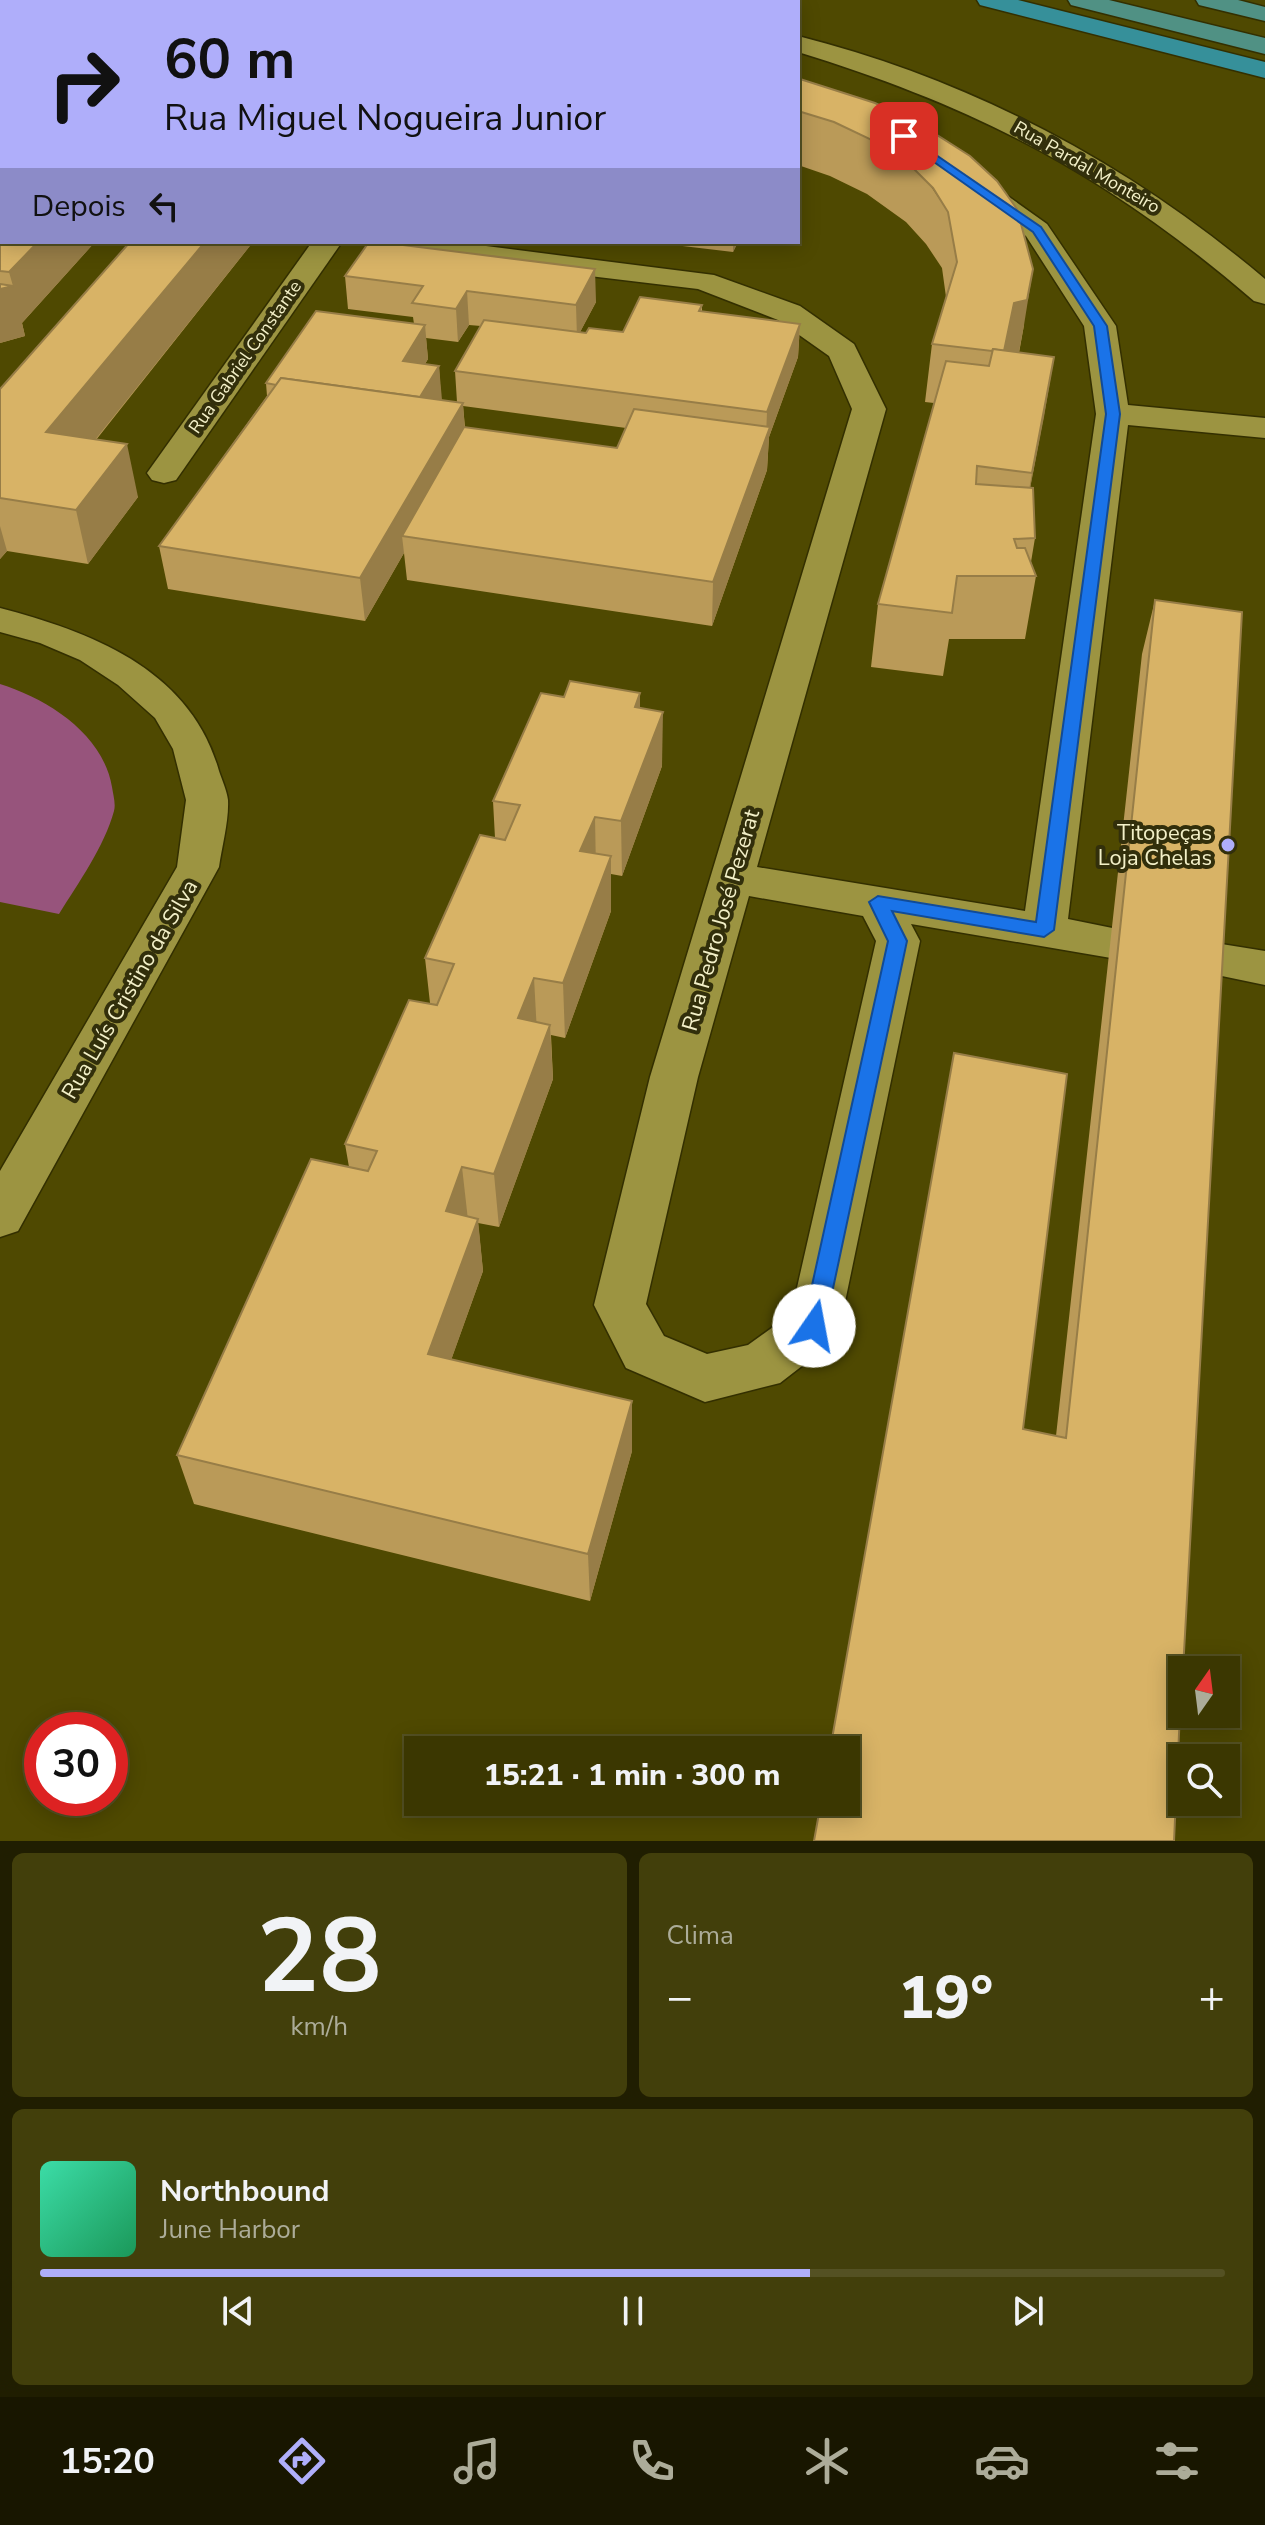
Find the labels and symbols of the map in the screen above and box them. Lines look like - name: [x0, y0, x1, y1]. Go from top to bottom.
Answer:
- pin: [870, 102, 938, 170]
- street label: Rua Pardal Monteiro: [1010, 115, 1164, 219]
- street label: Rua Gabriel Constante: [183, 276, 307, 438]
- street label: Rua Pedro José Pezerat: [675, 806, 767, 1035]
- place label: Titopeças Loja Chelas: [1098, 818, 1212, 873]
- marker: Titopeças Loja Chelas: [1219, 836, 1237, 854]
- street label: Rua Luís Cristino da Silva: [55, 874, 205, 1105]
- position arrow: [772, 1284, 856, 1368]
- north arrow: [1168, 1656, 1240, 1728]
- speed limit sign: 30: [24, 1712, 128, 1816]

